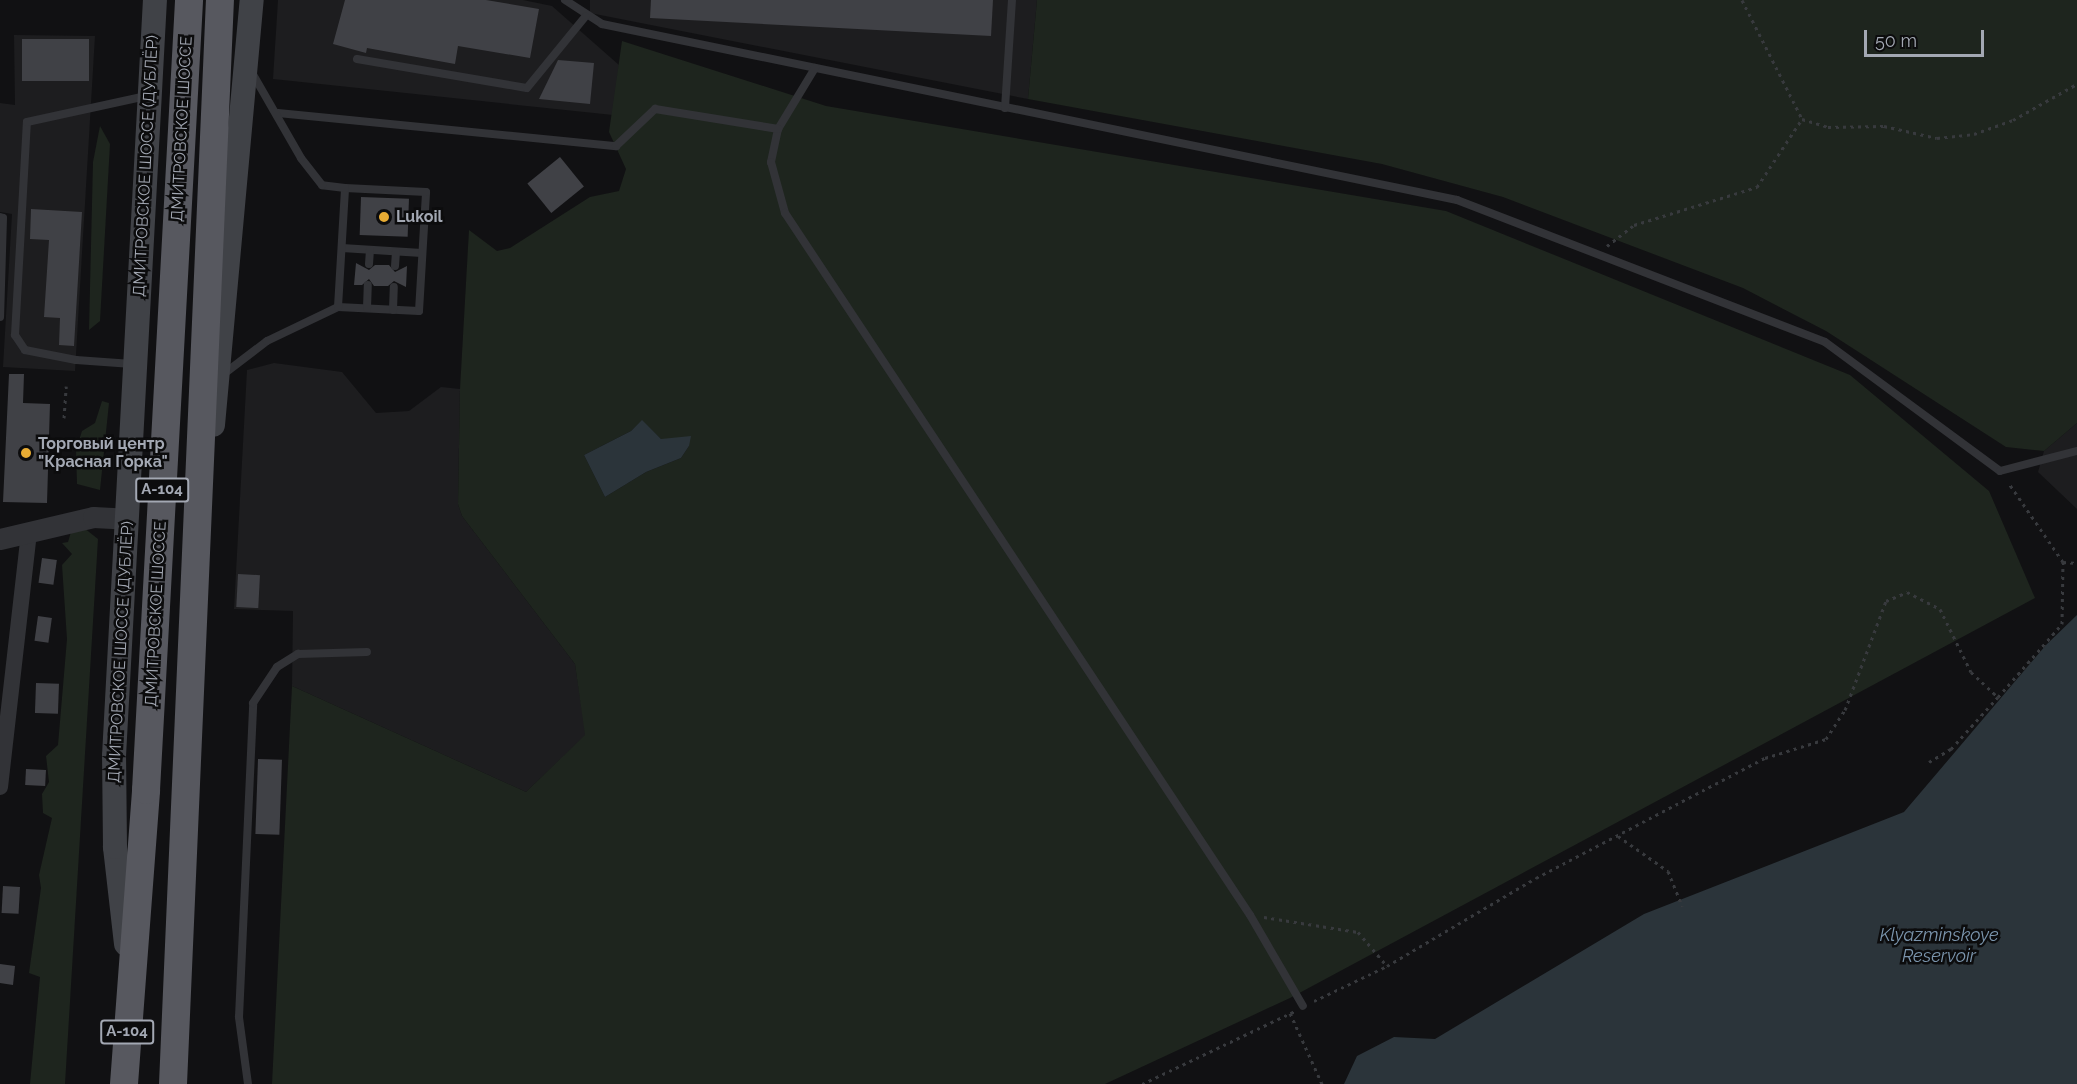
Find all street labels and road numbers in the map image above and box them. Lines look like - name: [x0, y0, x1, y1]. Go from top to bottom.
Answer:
- street label: ДМИТРОВСКОЕ ШОССЕ (ДУБЛЁР): [130, 35, 162, 297]
- street label: ДМИТРОВСКОЕ ШОССЕ: [168, 36, 196, 222]
- road number: А-104: [135, 478, 189, 502]
- street label: ДМИТРОВСКОЕ ШОССЕ (ДУБЛЁР): [105, 521, 137, 783]
- street label: ДМИТРОВСКОЕ ШОССЕ: [142, 521, 170, 707]
- road number: А-104: [100, 1020, 154, 1044]

